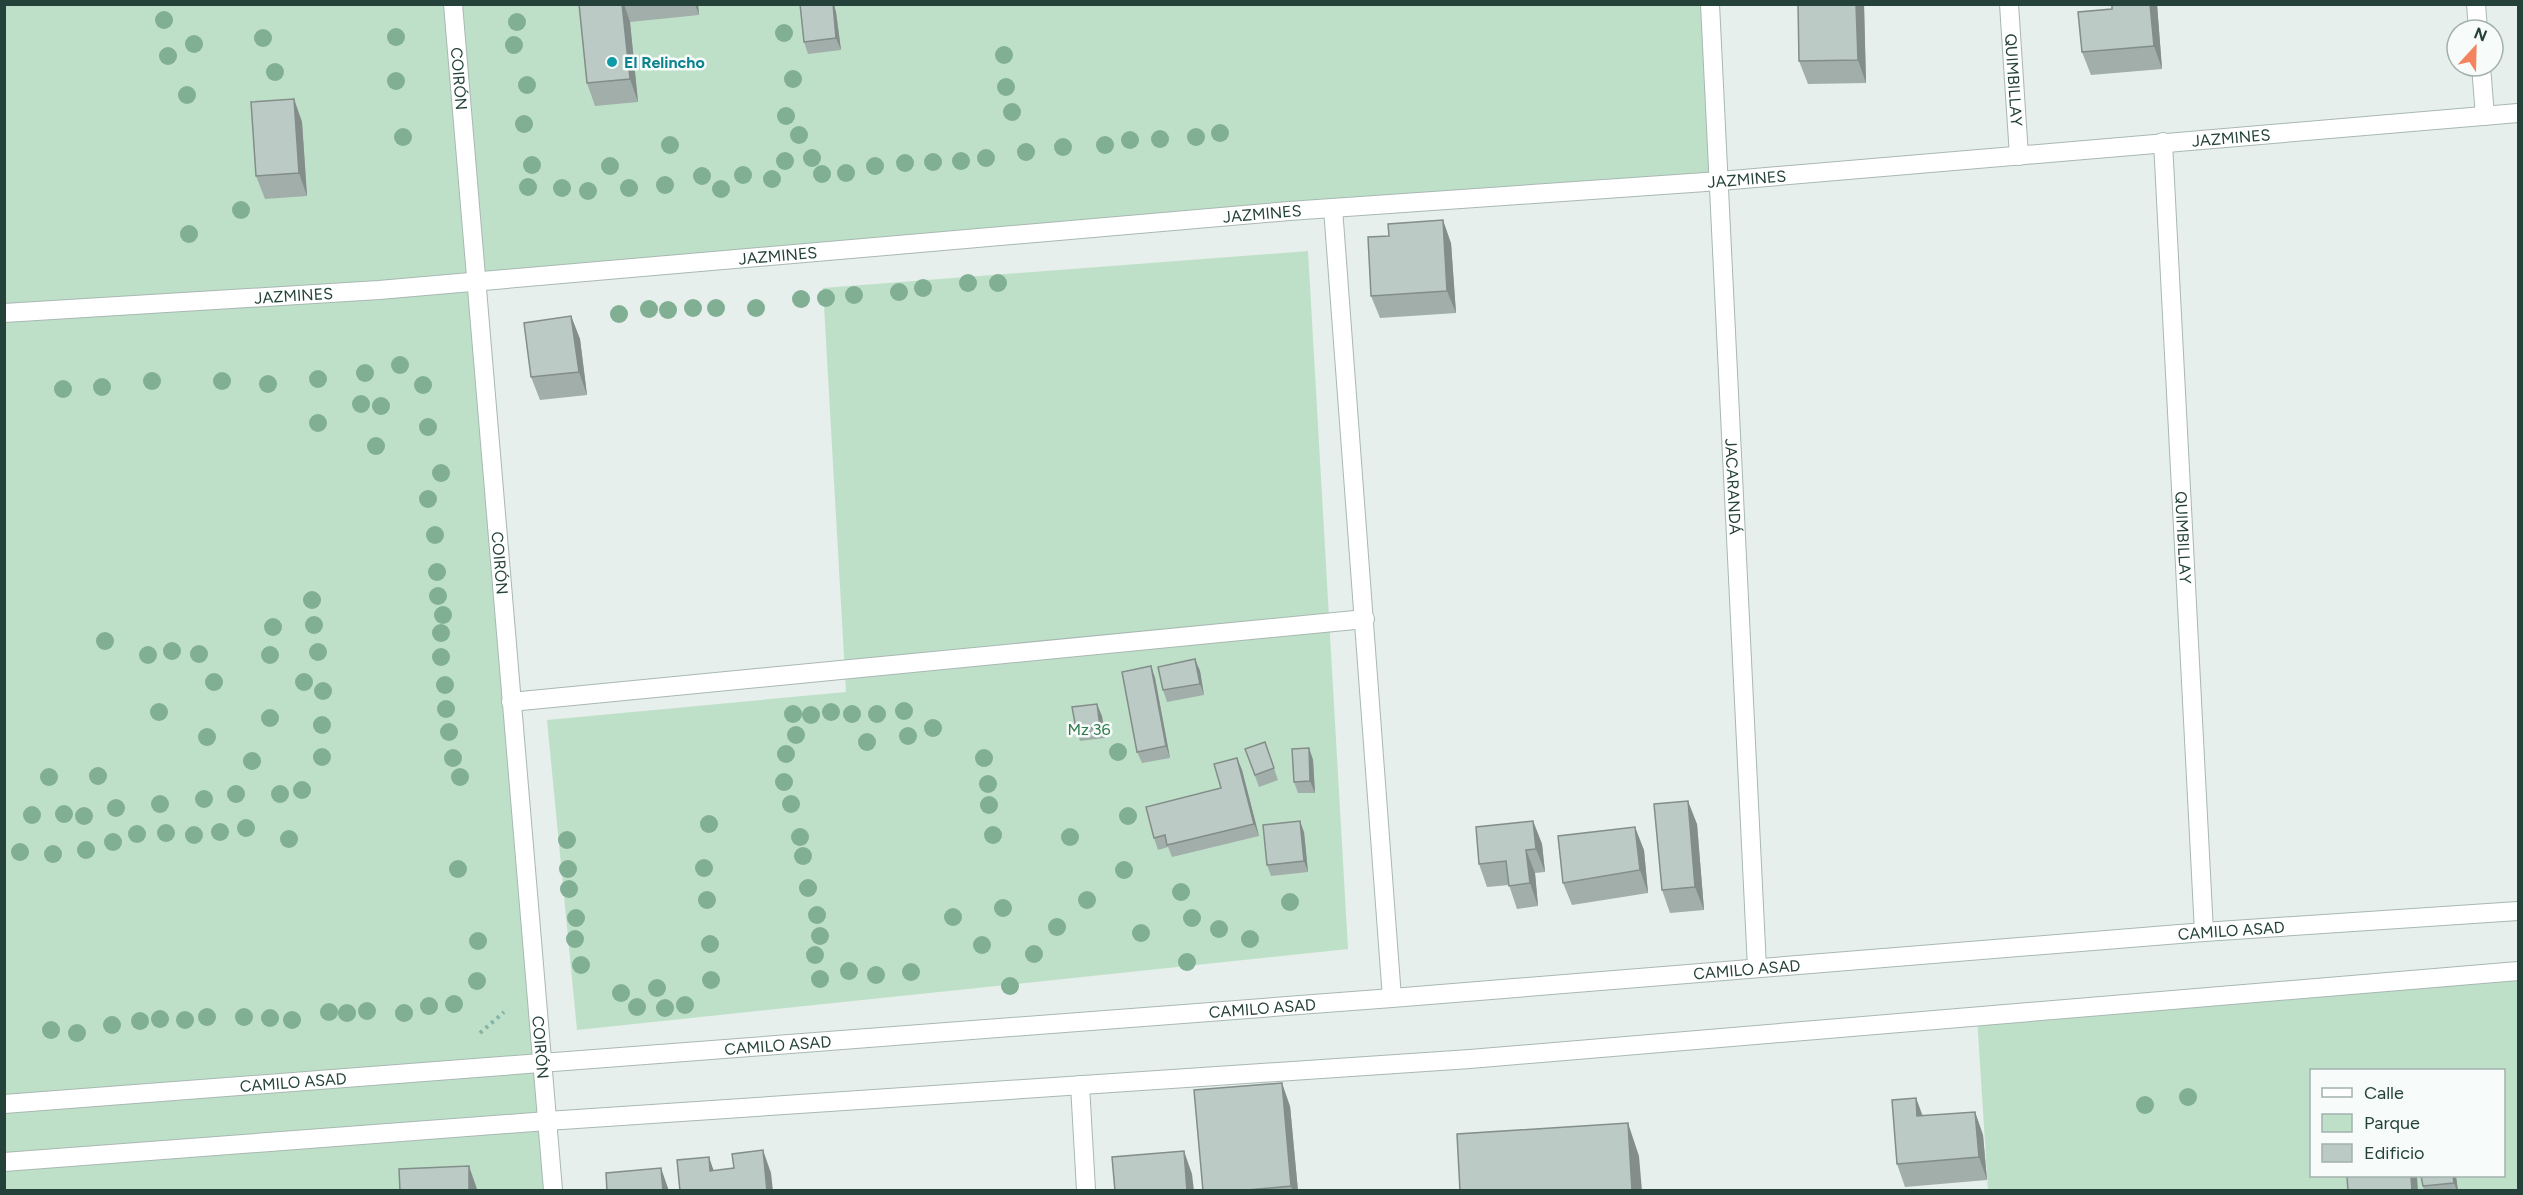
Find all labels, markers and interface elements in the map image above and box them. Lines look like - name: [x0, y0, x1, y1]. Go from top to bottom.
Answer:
- north arrow: [2445, 18, 2505, 78]
- text: N: [2471, 23, 2490, 46]
- street label: QUIMBILLAY: [2001, 33, 2027, 127]
- street label: COIRÓN: [447, 46, 471, 111]
- place label: El Relincho: [624, 53, 705, 72]
- marker: El Relincho: [605, 55, 619, 69]
- street label: JAZMINES: [2191, 125, 2271, 150]
- street label: JAZMINES: [1707, 166, 1787, 191]
- street label: JAZMINES: [1222, 201, 1302, 226]
- street label: JAZMINES: [738, 242, 818, 268]
- street label: JAZMINES: [253, 283, 334, 307]
- street label: JACARANDÁ: [1722, 438, 1745, 535]
- street label: QUIMBILLAY: [2172, 491, 2195, 585]
- street label: COIRÓN: [488, 531, 512, 595]
- park label: Mz 36: [1067, 720, 1111, 739]
- street label: CAMILO ASAD: [2177, 917, 2285, 944]
- street label: CAMILO ASAD: [1693, 955, 1801, 983]
- street label: CAMILO ASAD: [1208, 994, 1317, 1021]
- street label: COIRÓN: [529, 1015, 553, 1080]
- street label: CAMILO ASAD: [724, 1031, 832, 1058]
- street label: CAMILO ASAD: [239, 1068, 347, 1095]
- legend: [2310, 1069, 2505, 1177]
- text: Calle: [2364, 1082, 2404, 1104]
- text: Parque: [2364, 1112, 2420, 1134]
- text: Edificio: [2364, 1142, 2425, 1164]

